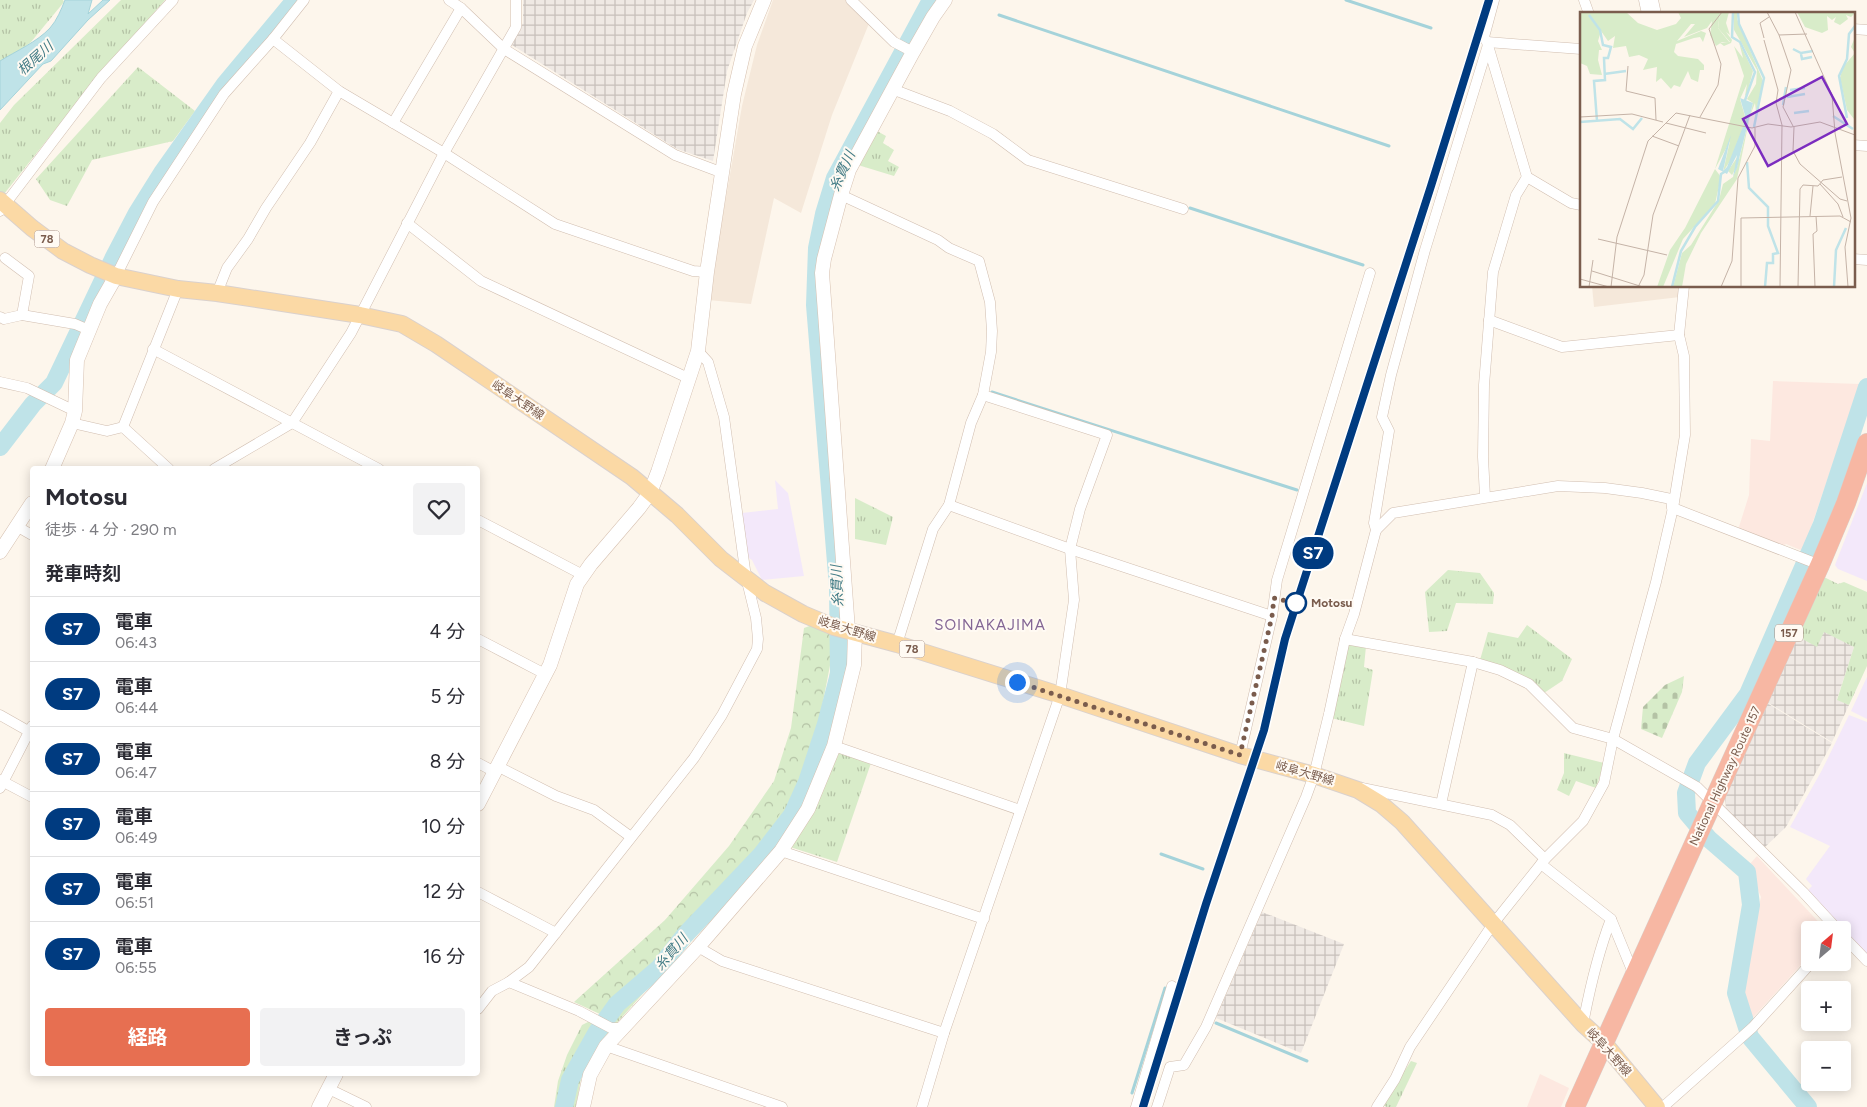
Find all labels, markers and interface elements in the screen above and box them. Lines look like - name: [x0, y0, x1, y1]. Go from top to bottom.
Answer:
- inset map: [1580, 12, 1854, 288]
- water label: 根尾川: [14, 37, 58, 79]
- water label: 糸貫川: [826, 147, 860, 194]
- road number: 78: [34, 230, 60, 248]
- street label: 岐阜大野線: [489, 377, 547, 423]
- text: Motosu: [45, 482, 128, 511]
- button: heart: [413, 483, 465, 535]
- text: 徒歩 · 4 分 · 290 m: [45, 520, 177, 539]
- line badge: S7: [1290, 537, 1336, 569]
- text: S7: [1303, 542, 1323, 564]
- text: 発車時刻: [45, 562, 121, 585]
- water label: 糸貫川: [828, 563, 847, 607]
- marker: Motosu: [1285, 592, 1307, 614]
- place label: Motosu: [1311, 596, 1353, 610]
- text: 電車: [115, 610, 153, 633]
- street label: 岐阜大野線: [816, 614, 878, 644]
- district label: SOINAKAJIMA: [934, 616, 1046, 634]
- text: S7: [62, 618, 83, 640]
- text: 4 分: [430, 620, 465, 643]
- road number: 157: [1775, 624, 1803, 641]
- text: 06:43: [115, 633, 157, 652]
- road number: 78: [900, 641, 924, 658]
- your location: [1005, 670, 1030, 695]
- text: 電車: [115, 675, 153, 698]
- text: S7: [62, 683, 83, 705]
- text: 5 分: [430, 685, 465, 708]
- text: 06:44: [115, 698, 158, 717]
- street label: National Highway Route 157: [1687, 704, 1764, 848]
- text: 電車: [115, 740, 153, 763]
- text: S7: [62, 748, 83, 770]
- text: 8 分: [430, 750, 465, 773]
- street label: 岐阜大野線: [1274, 758, 1336, 788]
- text: 06:47: [115, 763, 157, 782]
- text: 電車: [115, 805, 153, 828]
- text: S7: [62, 813, 83, 835]
- text: 10 分: [421, 815, 465, 838]
- text: 06:49: [115, 828, 157, 847]
- text: 電車: [115, 870, 153, 893]
- text: S7: [62, 878, 83, 900]
- text: 12 分: [423, 880, 465, 903]
- text: 06:51: [115, 893, 154, 912]
- north arrow: [1801, 921, 1851, 971]
- map controls: [1801, 921, 1851, 1091]
- water label: 糸貫川: [651, 929, 693, 974]
- text: 電車: [115, 935, 153, 958]
- text: S7: [62, 943, 83, 965]
- text: 16 分: [423, 945, 465, 968]
- text: 06:55: [115, 958, 157, 977]
- button: +: [1801, 981, 1851, 1031]
- button: 経路: [45, 1008, 250, 1066]
- button: きっぷ: [260, 1008, 465, 1066]
- street label: 岐阜大野線: [1584, 1025, 1634, 1079]
- button: −: [1801, 1041, 1851, 1091]

